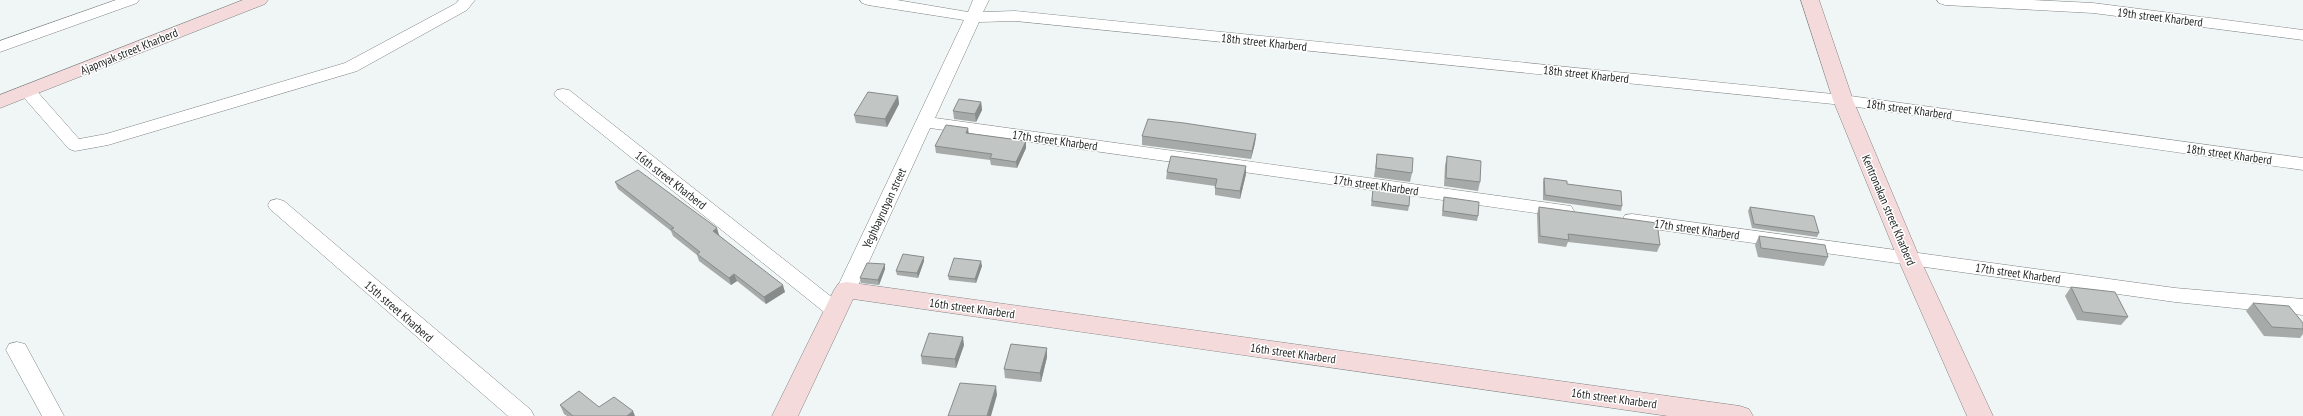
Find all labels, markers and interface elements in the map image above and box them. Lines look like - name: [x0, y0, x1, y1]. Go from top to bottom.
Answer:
- street label: 19th street Kharberd: [2116, 4, 2204, 30]
- street label: Ajapnyak street Kharberd: [78, 25, 180, 77]
- street label: 18th street Kharberd: [1220, 30, 1308, 54]
- street label: 18th street Kharberd: [1542, 62, 1630, 86]
- street label: 18th street Kharberd: [1865, 96, 1953, 122]
- street label: 17th street Kharberd: [1011, 127, 1099, 153]
- street label: 18th street Kharberd: [2185, 141, 2273, 167]
- street label: 16th street Kharberd: [632, 148, 710, 212]
- street label: Kentronakan street Kharberd: [1859, 152, 1919, 268]
- street label: Yeghbayrutyan street: [859, 165, 909, 251]
- street label: 17th street Kharberd: [1332, 172, 1420, 198]
- street label: 17th street Kharberd: [1653, 216, 1741, 242]
- street label: 17th street Kharberd: [1974, 260, 2062, 286]
- street label: 15th street Kharberd: [362, 277, 436, 345]
- street label: 16th street Kharberd: [928, 295, 1016, 321]
- street label: 16th street Kharberd: [1249, 340, 1337, 366]
- street label: 16th street Kharberd: [1570, 385, 1658, 411]

